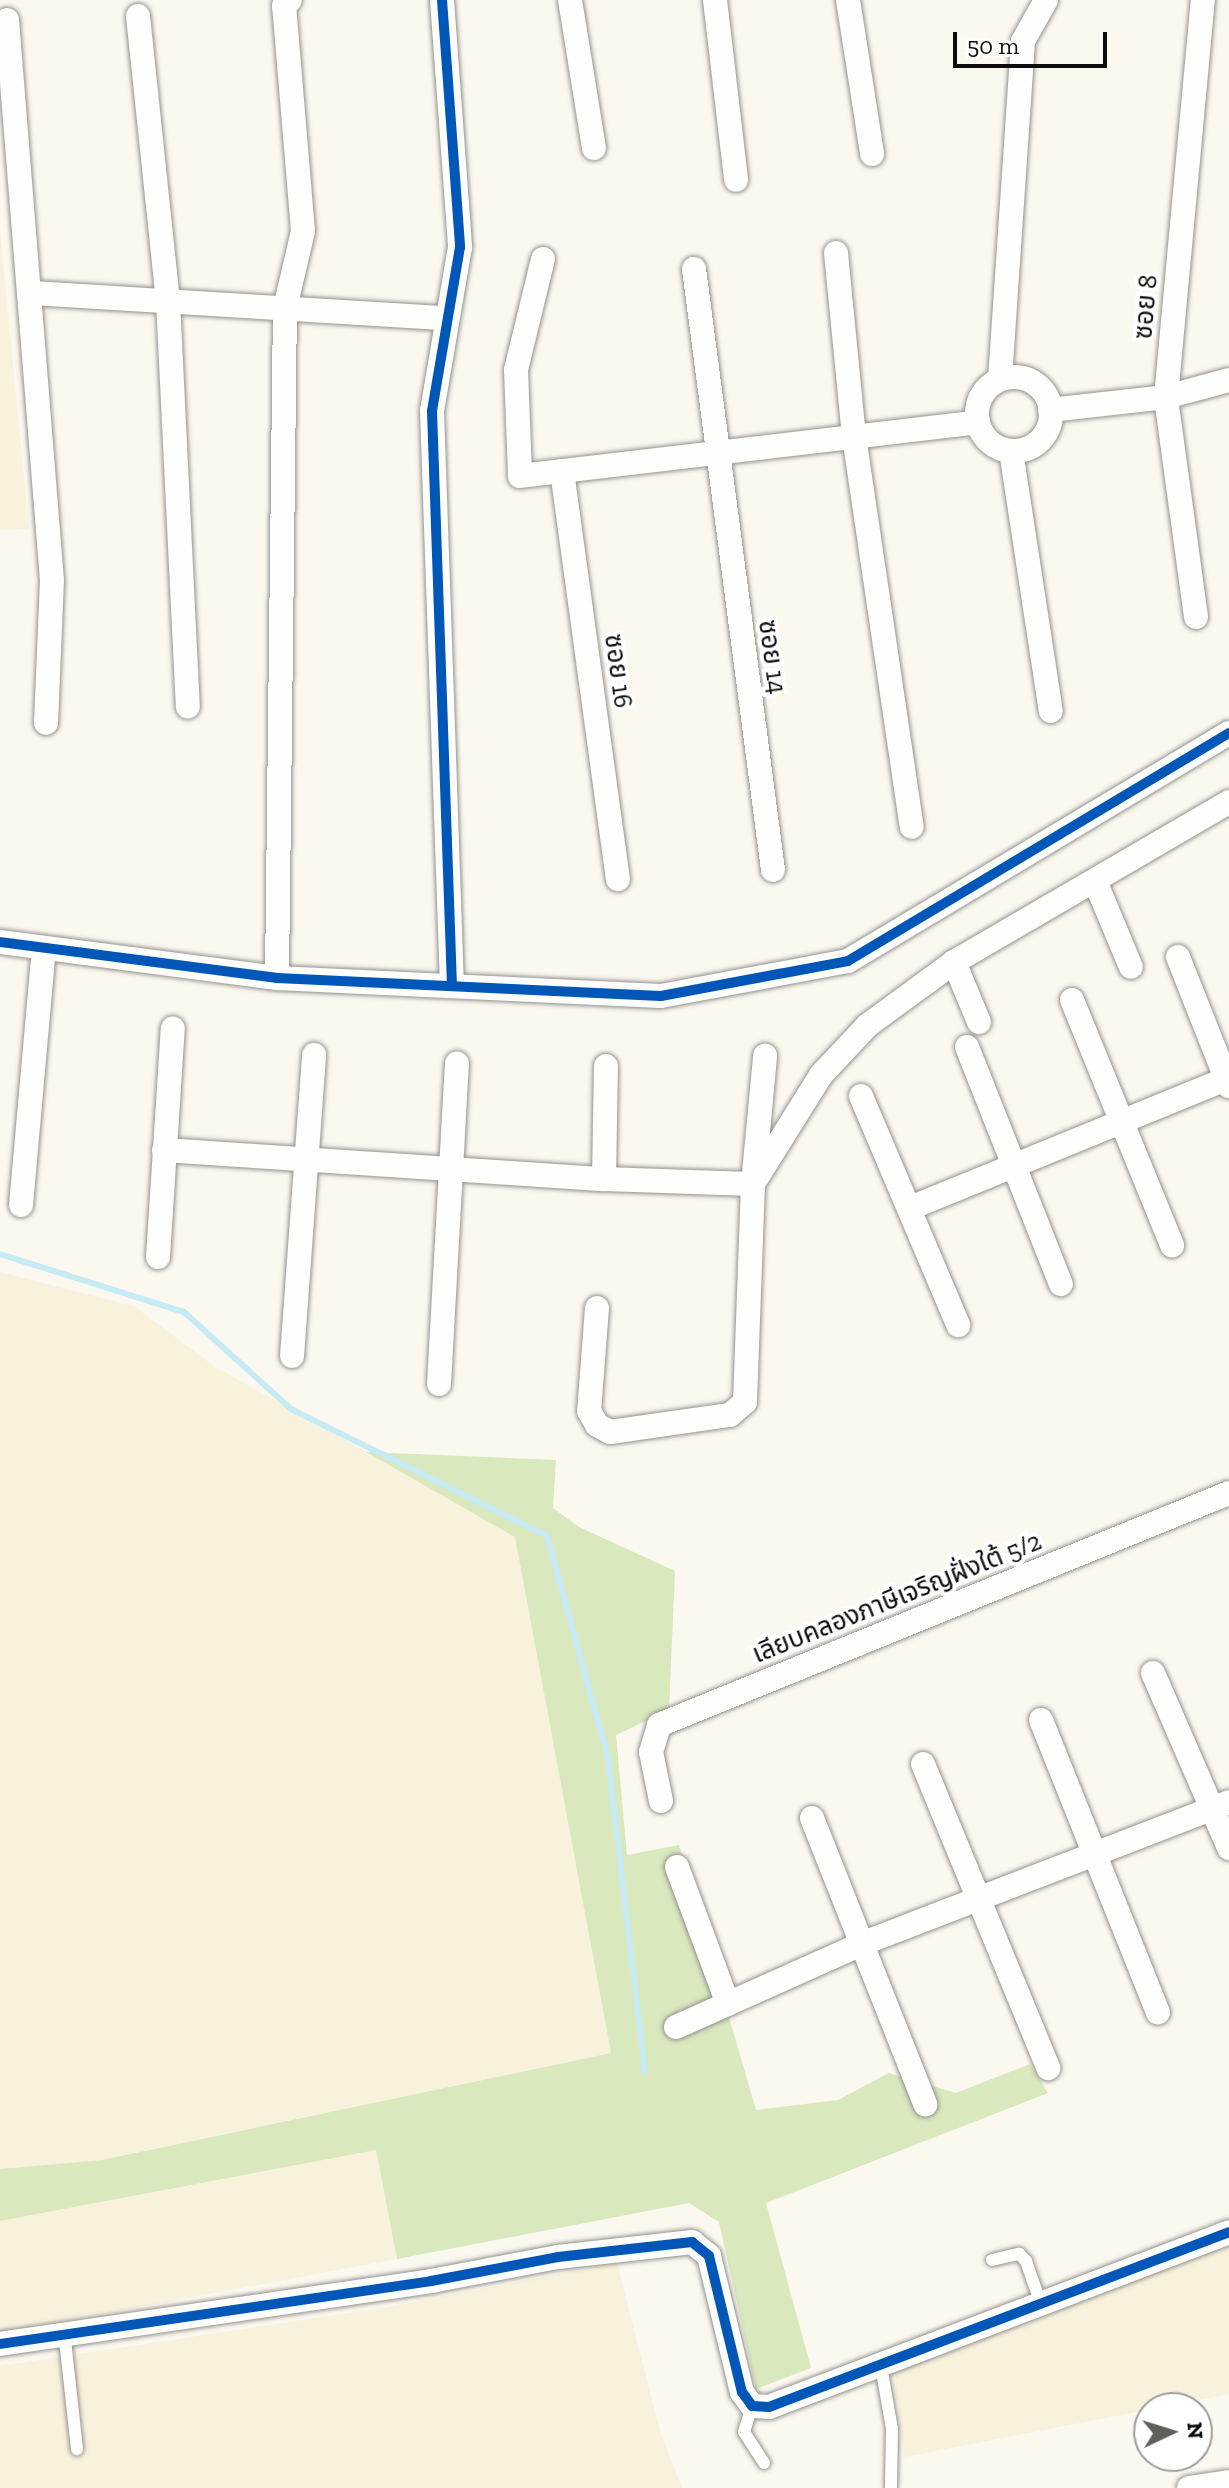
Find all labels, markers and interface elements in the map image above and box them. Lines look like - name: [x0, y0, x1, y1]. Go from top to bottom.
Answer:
- scale bar: [957, 16, 1111, 66]
- text: 50 m: [967, 31, 1019, 60]
- street label: ซอย 8: [1128, 273, 1164, 341]
- street label: ซอย 14: [751, 618, 793, 696]
- street label: ซอย 16: [597, 632, 639, 710]
- street label: เลียบคลองภาษีเจริญฝั่งใต้ 5/2: [748, 1526, 1046, 1670]
- north arrow: [1133, 2392, 1213, 2472]
- text: N: [1181, 2421, 1209, 2440]

